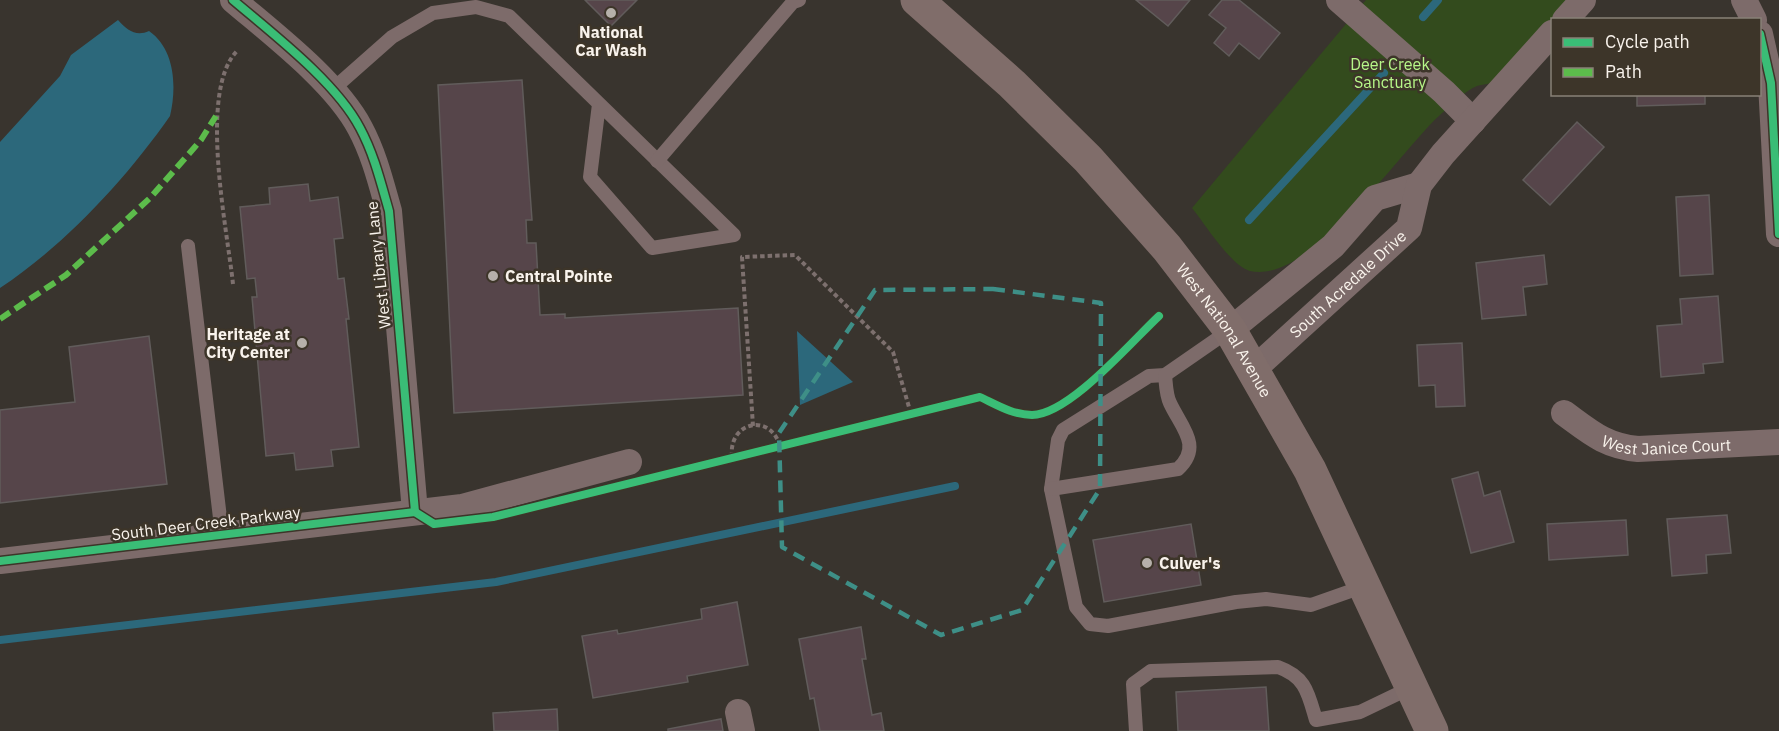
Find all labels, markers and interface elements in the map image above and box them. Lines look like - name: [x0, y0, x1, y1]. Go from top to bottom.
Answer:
- marker: National Car Wash: [604, 6, 618, 20]
- legend: [1551, 18, 1761, 96]
- place label: National Car Wash: [575, 22, 647, 60]
- text: Cycle path: [1605, 30, 1690, 53]
- park label: Deer Creek Sanctuary: [1350, 54, 1430, 92]
- text: Path: [1605, 60, 1642, 83]
- street label: West Library Lane: [361, 200, 395, 330]
- street label: South Acredale Drive: [1285, 226, 1410, 342]
- street label: West National Avenue: [1172, 259, 1276, 401]
- place label: Central Pointe: [505, 266, 612, 286]
- marker: Central Pointe: [486, 269, 500, 283]
- place label: Heritage at City Center: [206, 324, 291, 362]
- marker: Heritage at City Center: [295, 336, 309, 350]
- street label: West Janice Court: [1599, 430, 1732, 459]
- street label: South Deer Creek Parkway: [110, 501, 302, 545]
- place label: Culver's: [1159, 553, 1220, 573]
- marker: Culver's: [1140, 556, 1154, 570]

